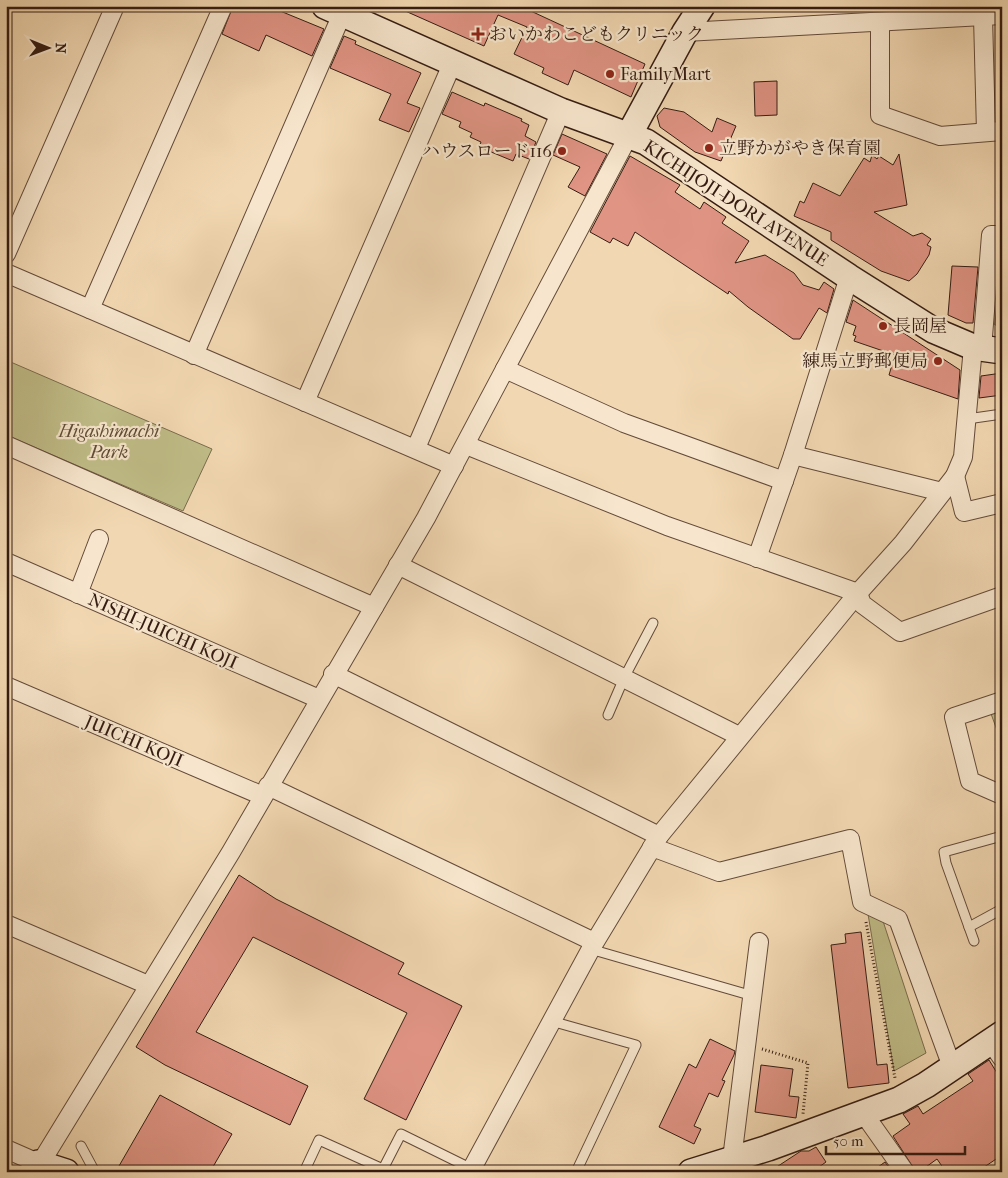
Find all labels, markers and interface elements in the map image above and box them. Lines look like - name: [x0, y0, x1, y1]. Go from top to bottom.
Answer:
- north arrow: [22, 22, 72, 72]
- place label: おいかわこどもクリニック: [489, 24, 704, 45]
- marker: おいかわこどもクリニック: [471, 27, 485, 41]
- text: N: [52, 43, 69, 54]
- place label: FamilyMart: [620, 64, 712, 85]
- marker: FamilyMart: [604, 68, 616, 80]
- street label: KICHIJOJI-DORI AVENUE: [639, 136, 832, 271]
- place label: 立野かがやき保育園: [719, 138, 881, 159]
- place label: ハウスロード116: [422, 141, 552, 162]
- marker: 立野かがやき保育園: [703, 142, 715, 154]
- marker: ハウスロード116: [556, 145, 568, 157]
- place label: 長岡屋: [893, 316, 947, 337]
- marker: 長岡屋: [877, 320, 889, 332]
- place label: 練馬立野郵便局: [802, 351, 928, 372]
- marker: 練馬立野郵便局: [932, 355, 944, 367]
- park label: Higashimachi Park: [58, 421, 161, 463]
- street label: NISHI-JUICHI KOJI: [85, 589, 241, 674]
- street label: JUICHI KOJI: [80, 711, 186, 772]
- scale bar: [826, 1123, 964, 1155]
- text: 50 m: [833, 1132, 864, 1150]

